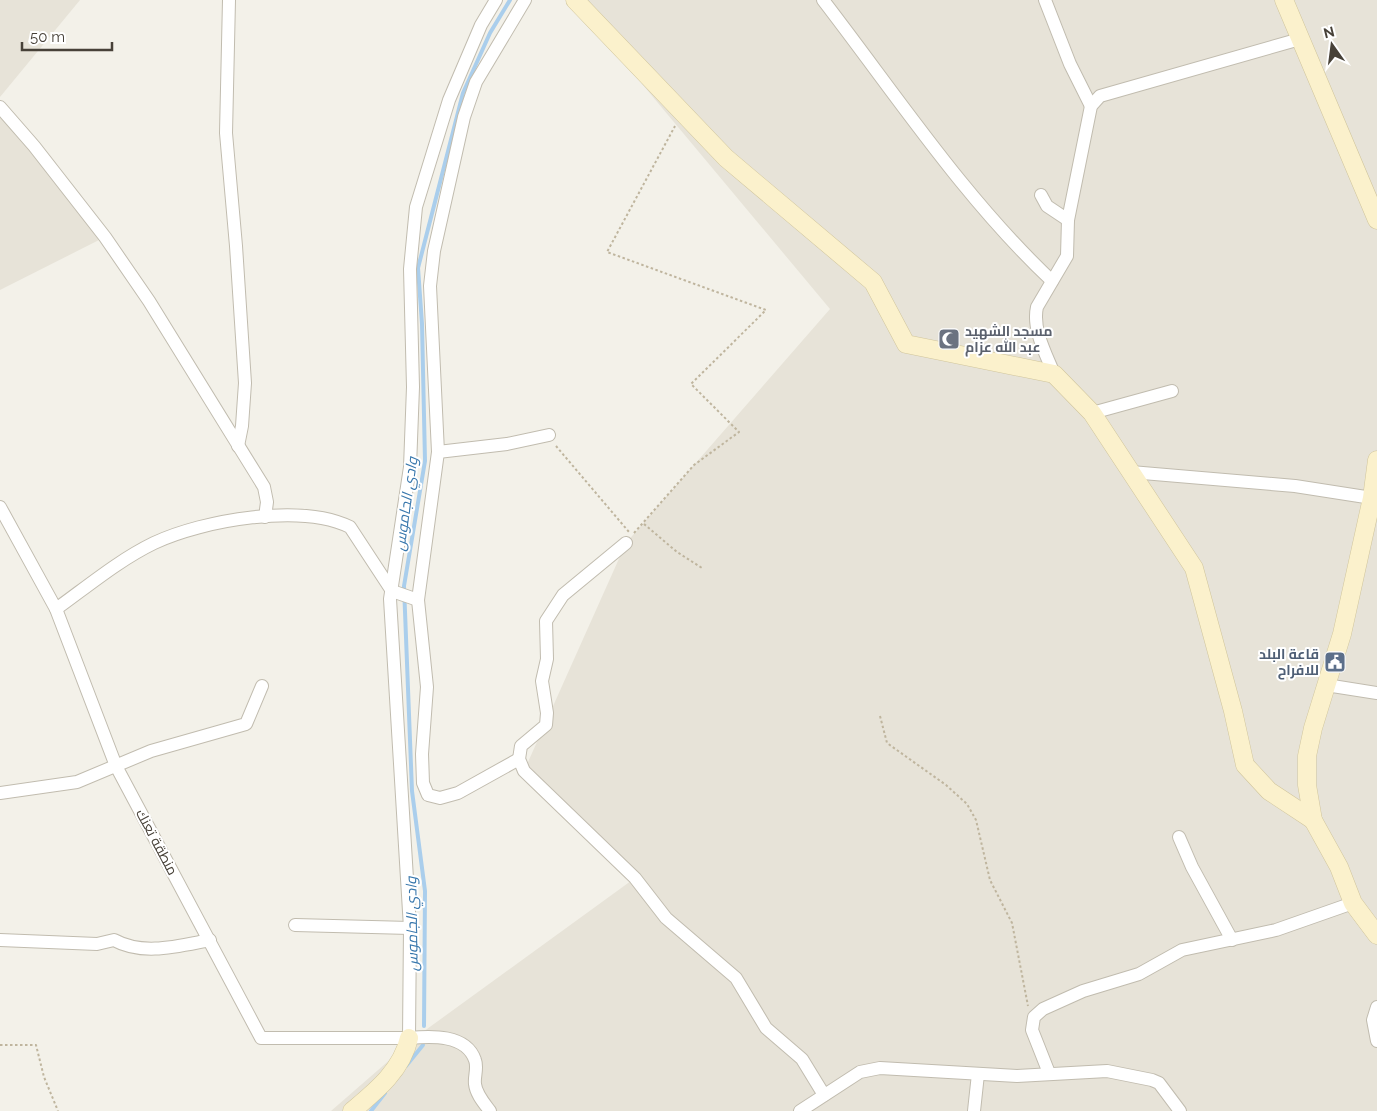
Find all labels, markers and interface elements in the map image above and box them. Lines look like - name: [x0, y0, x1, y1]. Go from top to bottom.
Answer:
- scale bar: [22, 20, 112, 52]
- north arrow: [1307, 20, 1357, 70]
- text: N: [1322, 23, 1336, 41]
- text: 50 m: [30, 28, 65, 46]
- place label: مسجد الشهيد عبد الله عزام: [965, 323, 1053, 357]
- mosque icon: مسجد الشهيد عبد الله عزام: [937, 327, 961, 351]
- water label: وادي الجاموس: [390, 455, 425, 553]
- place label: قاعة البلد للافراح: [1259, 646, 1319, 680]
- public building icon: قاعة البلد للافراح: [1323, 650, 1347, 674]
- street label: منطقة تعنك: [133, 806, 181, 878]
- water label: وادي الجاموس: [402, 876, 425, 972]

